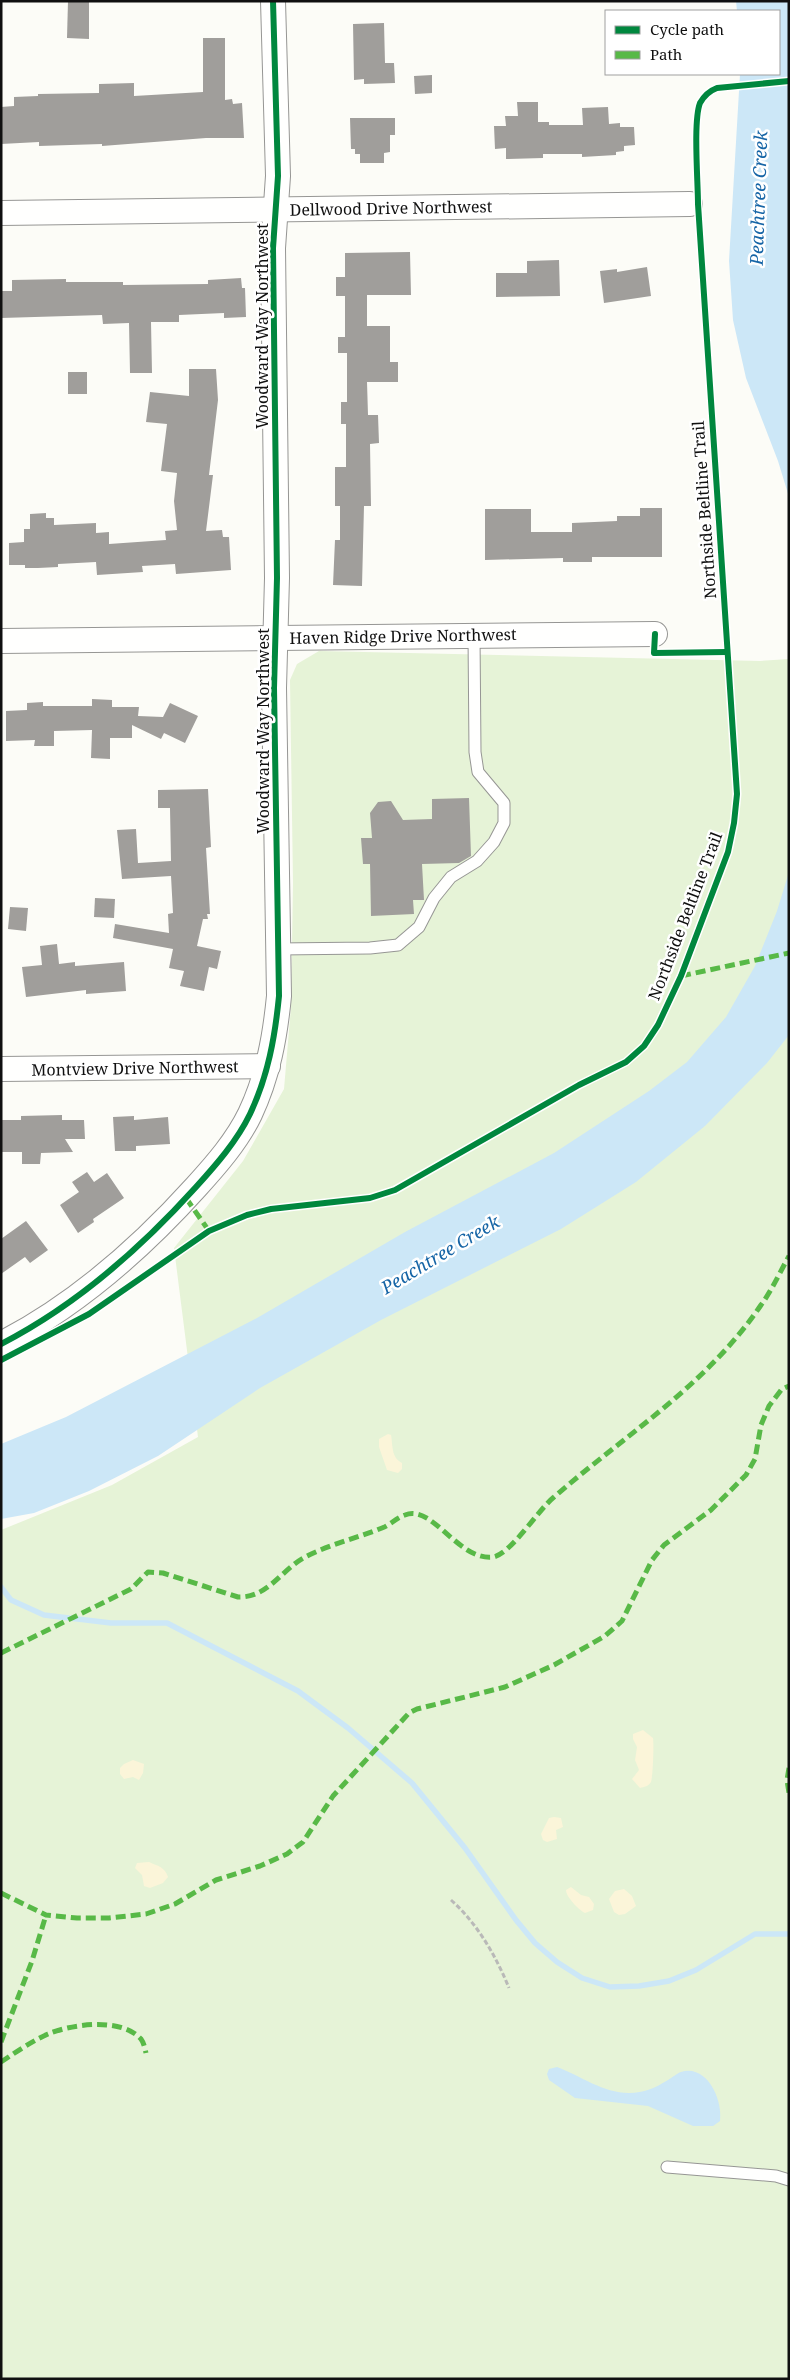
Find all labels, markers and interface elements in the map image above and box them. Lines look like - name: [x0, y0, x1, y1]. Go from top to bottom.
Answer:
- legend: [605, 10, 780, 75]
- text: Cycle path: [650, 19, 725, 39]
- text: Path: [650, 44, 683, 64]
- water label: Peachtree Creek: [744, 130, 772, 267]
- street label: Dellwood Drive Northwest: [290, 195, 493, 221]
- street label: Woodward Way Northwest: [251, 223, 273, 429]
- street label: Northside Beltline Trail: [687, 420, 721, 600]
- street label: Haven Ridge Drive Northwest: [289, 623, 517, 649]
- street label: Woodward Way Northwest: [252, 628, 274, 834]
- street label: Northside Beltline Trail: [643, 829, 727, 1003]
- street label: Montview Drive Northwest: [31, 1055, 239, 1081]
- water label: Peachtree Creek: [375, 1209, 504, 1299]

